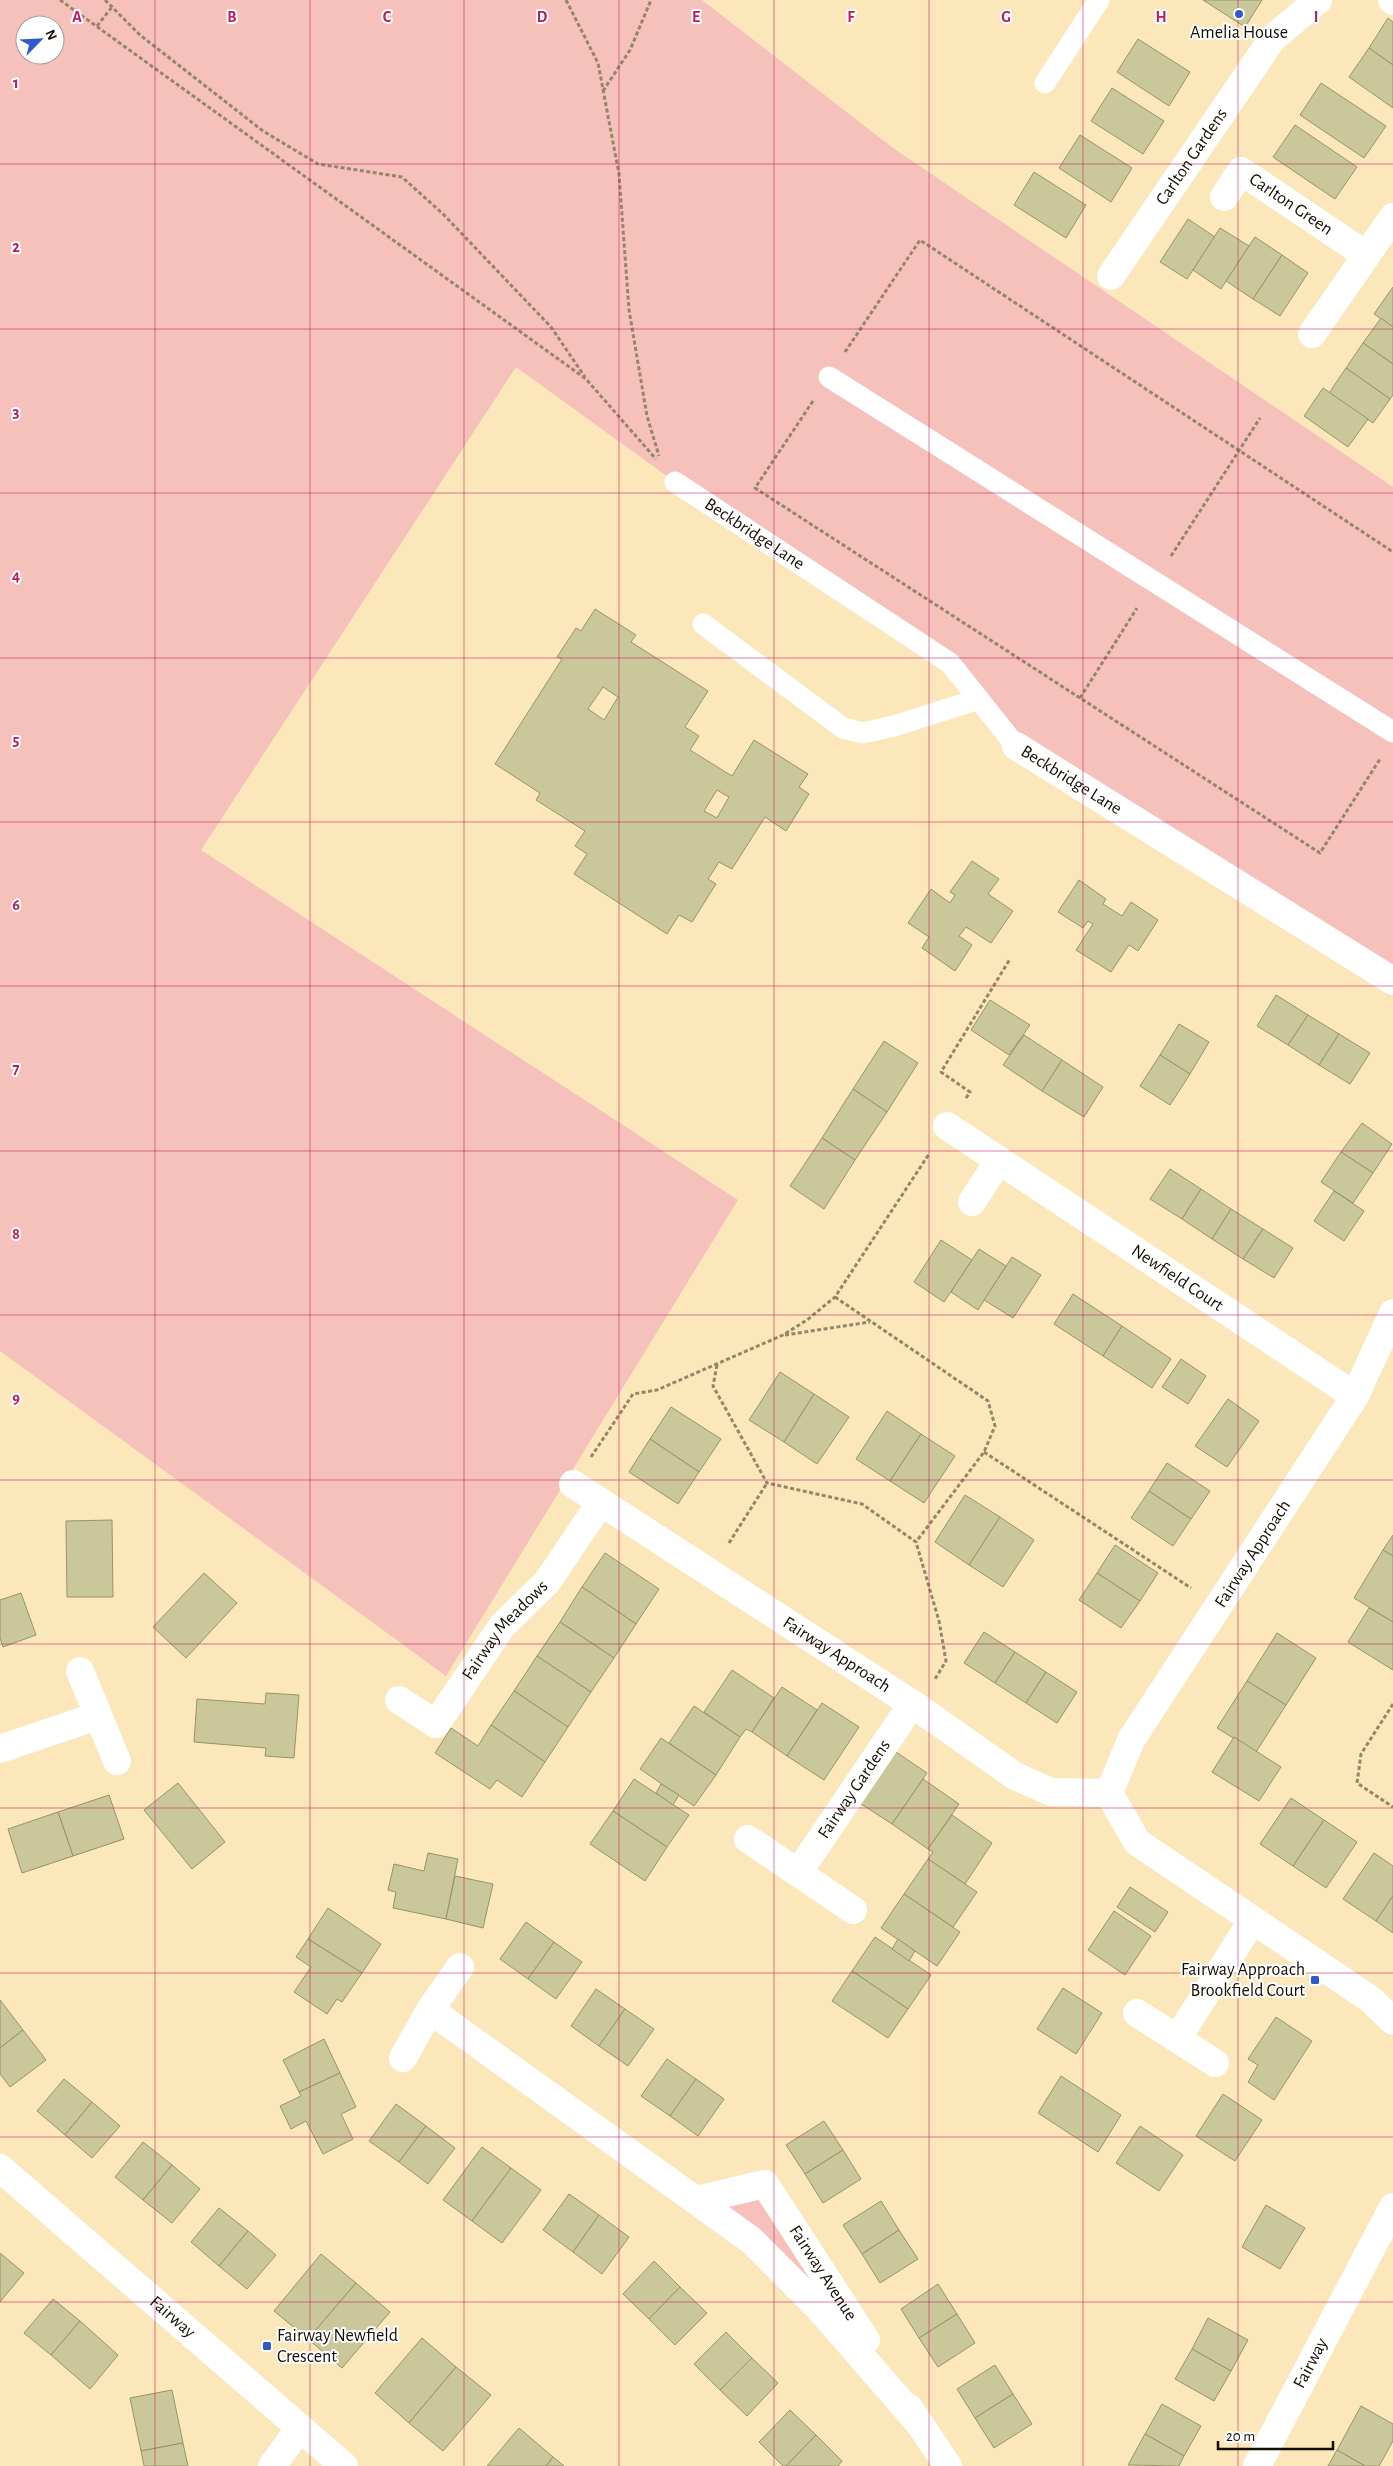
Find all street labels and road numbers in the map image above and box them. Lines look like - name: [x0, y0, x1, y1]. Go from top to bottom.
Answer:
- street label: Carlton Gardens: [1153, 105, 1231, 208]
- street label: Carlton Green: [1246, 170, 1336, 239]
- street label: Beckbridge Lane: [701, 495, 807, 573]
- street label: Beckbridge Lane: [1018, 742, 1125, 818]
- street label: Newfield Court: [1128, 1242, 1226, 1315]
- street label: Fairway Approach: [1212, 1497, 1294, 1611]
- street label: Fairway Meadows: [459, 1577, 552, 1683]
- street label: Fairway Approach: [780, 1613, 893, 1696]
- street label: Fairway Gardens: [815, 1737, 894, 1842]
- street label: Fairway Avenue: [785, 2222, 860, 2324]
- street label: Fairway: [146, 2293, 199, 2342]
- street label: Fairway: [1290, 2335, 1332, 2391]

